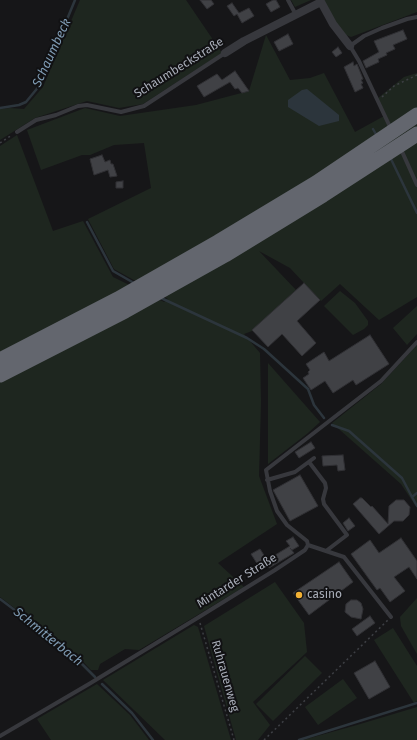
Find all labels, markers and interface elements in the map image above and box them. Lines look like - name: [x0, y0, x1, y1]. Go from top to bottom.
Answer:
- water label: Schaumbeck: [29, 16, 75, 90]
- street label: Schaumbeckstraße: [132, 35, 226, 101]
- street label: Mintarder Straße: [194, 551, 280, 611]
- place label: casino: [307, 588, 342, 602]
- marker: casino: [294, 590, 304, 600]
- water label: Schmitterbach: [10, 604, 86, 670]
- street label: Ruhrauenweg: [208, 638, 242, 714]

